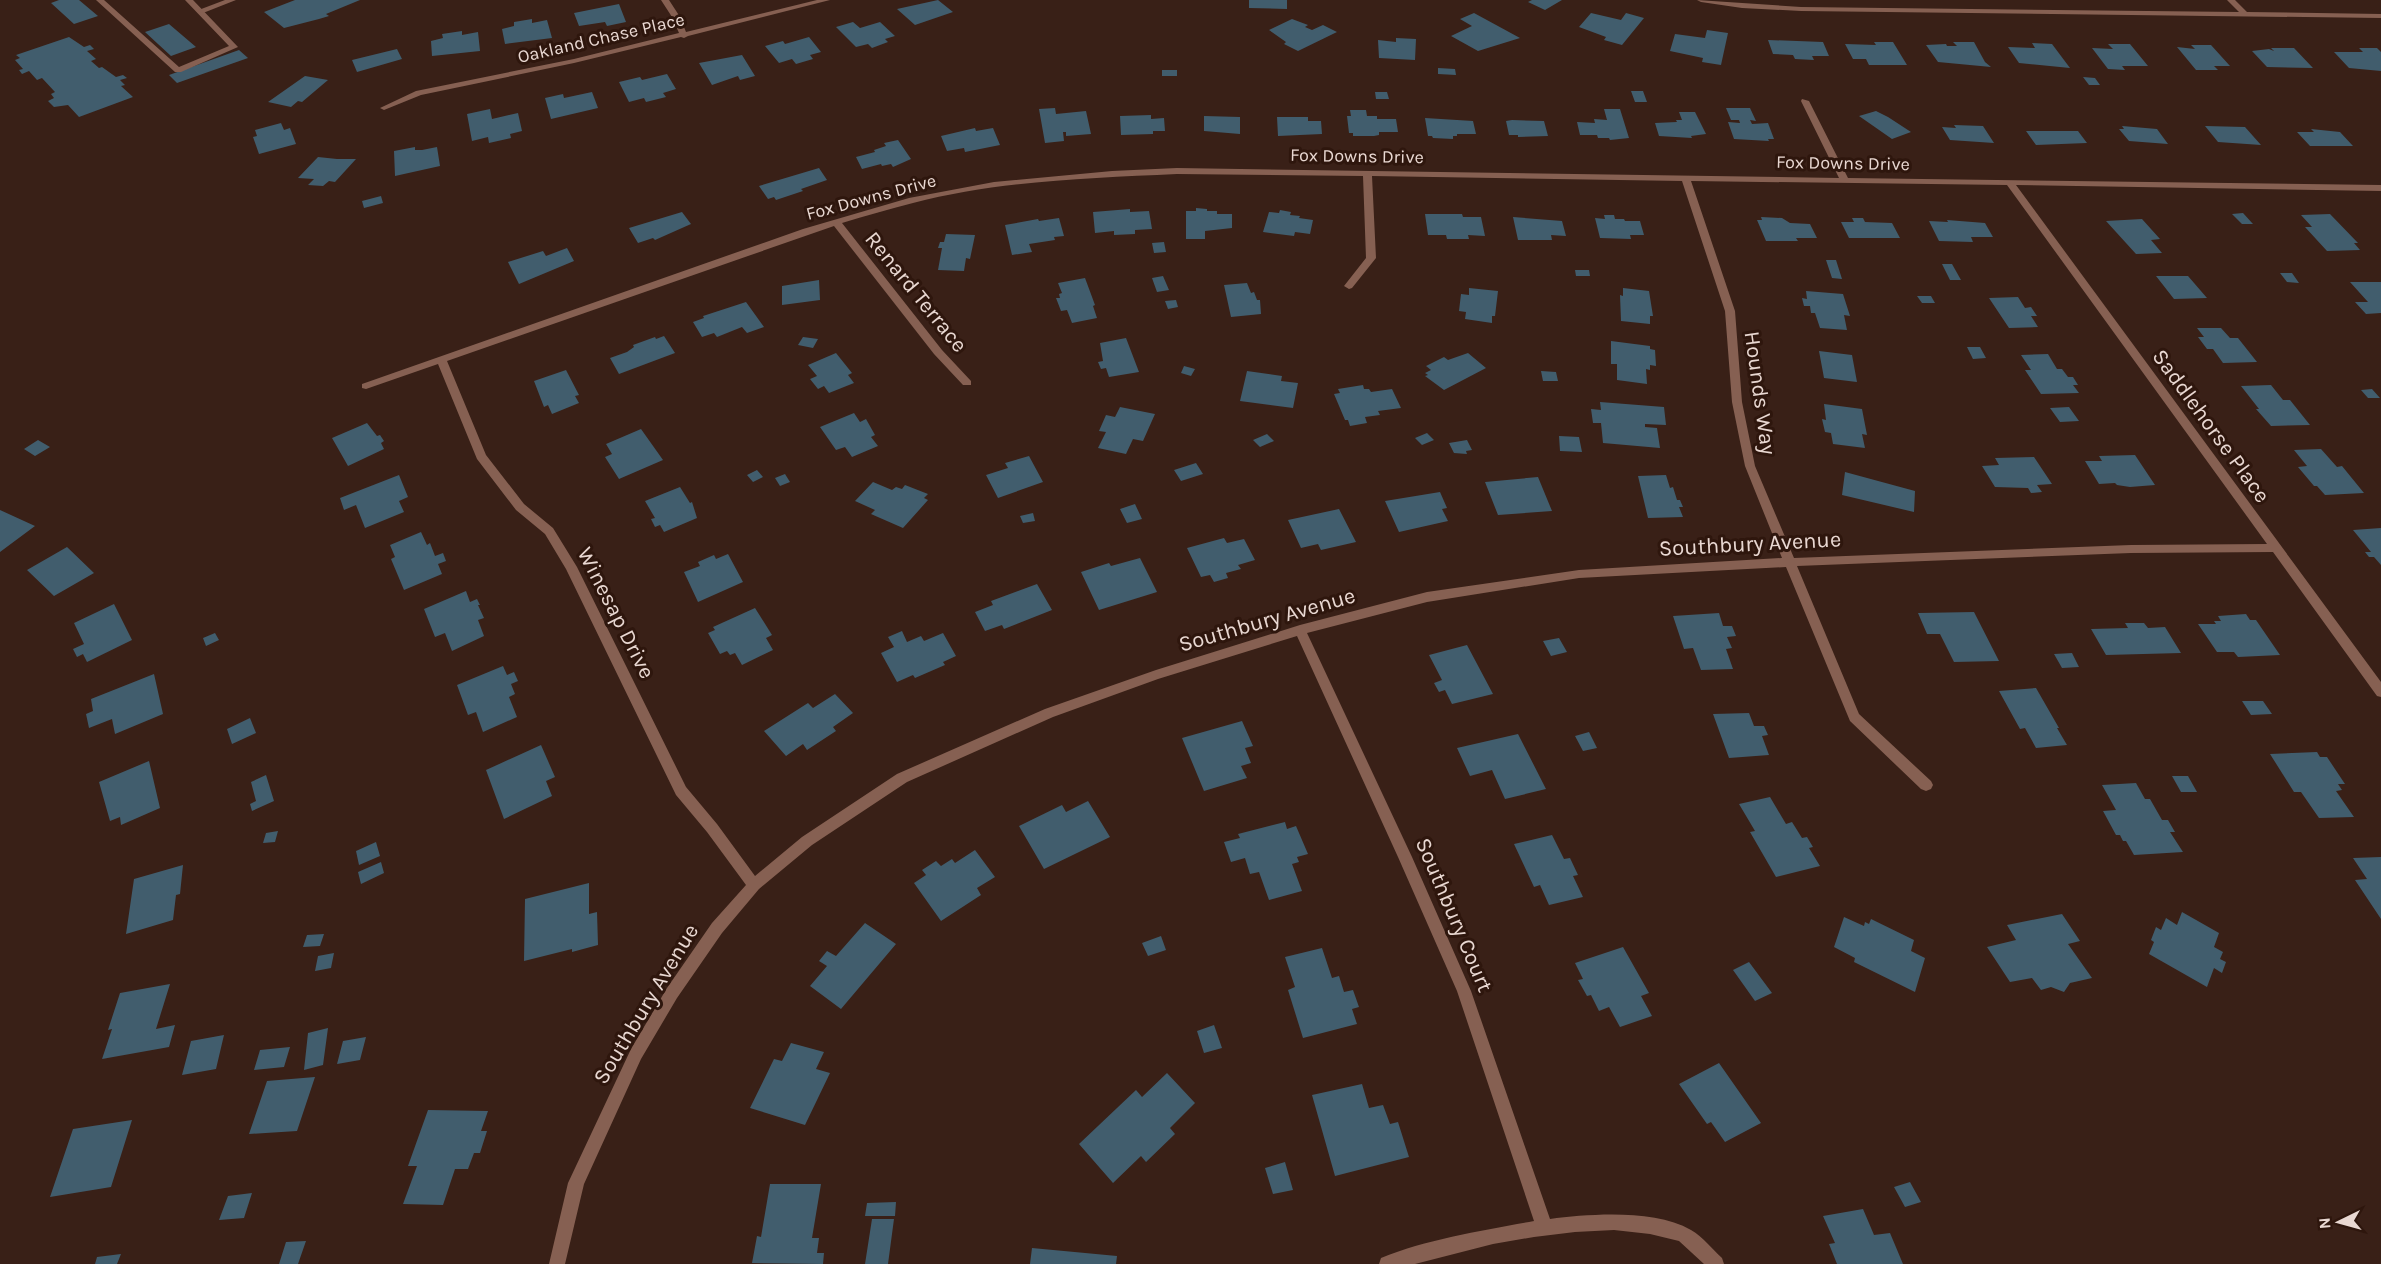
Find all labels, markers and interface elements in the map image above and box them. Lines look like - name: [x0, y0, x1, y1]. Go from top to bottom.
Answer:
- street label: Oakland Chase Place: [515, 8, 687, 68]
- street label: Fox Downs Drive: [1290, 144, 1424, 168]
- street label: Fox Downs Drive: [1776, 151, 1910, 175]
- street label: Fox Downs Drive: [804, 169, 938, 225]
- street label: Renard Terrace: [859, 226, 973, 358]
- street label: Hounds Way: [1738, 330, 1782, 456]
- street label: Saddlehorse Place: [2147, 344, 2275, 508]
- street label: Southbury Avenue: [1658, 526, 1842, 562]
- street label: Winesap Drive: [572, 543, 660, 683]
- street label: Southbury Avenue: [1176, 582, 1358, 658]
- street label: Southbury Court: [1410, 834, 1498, 996]
- street label: Southbury Avenue: [588, 919, 704, 1089]
- north arrow: [2309, 1192, 2369, 1252]
- text: N: [2315, 1217, 2335, 1230]

